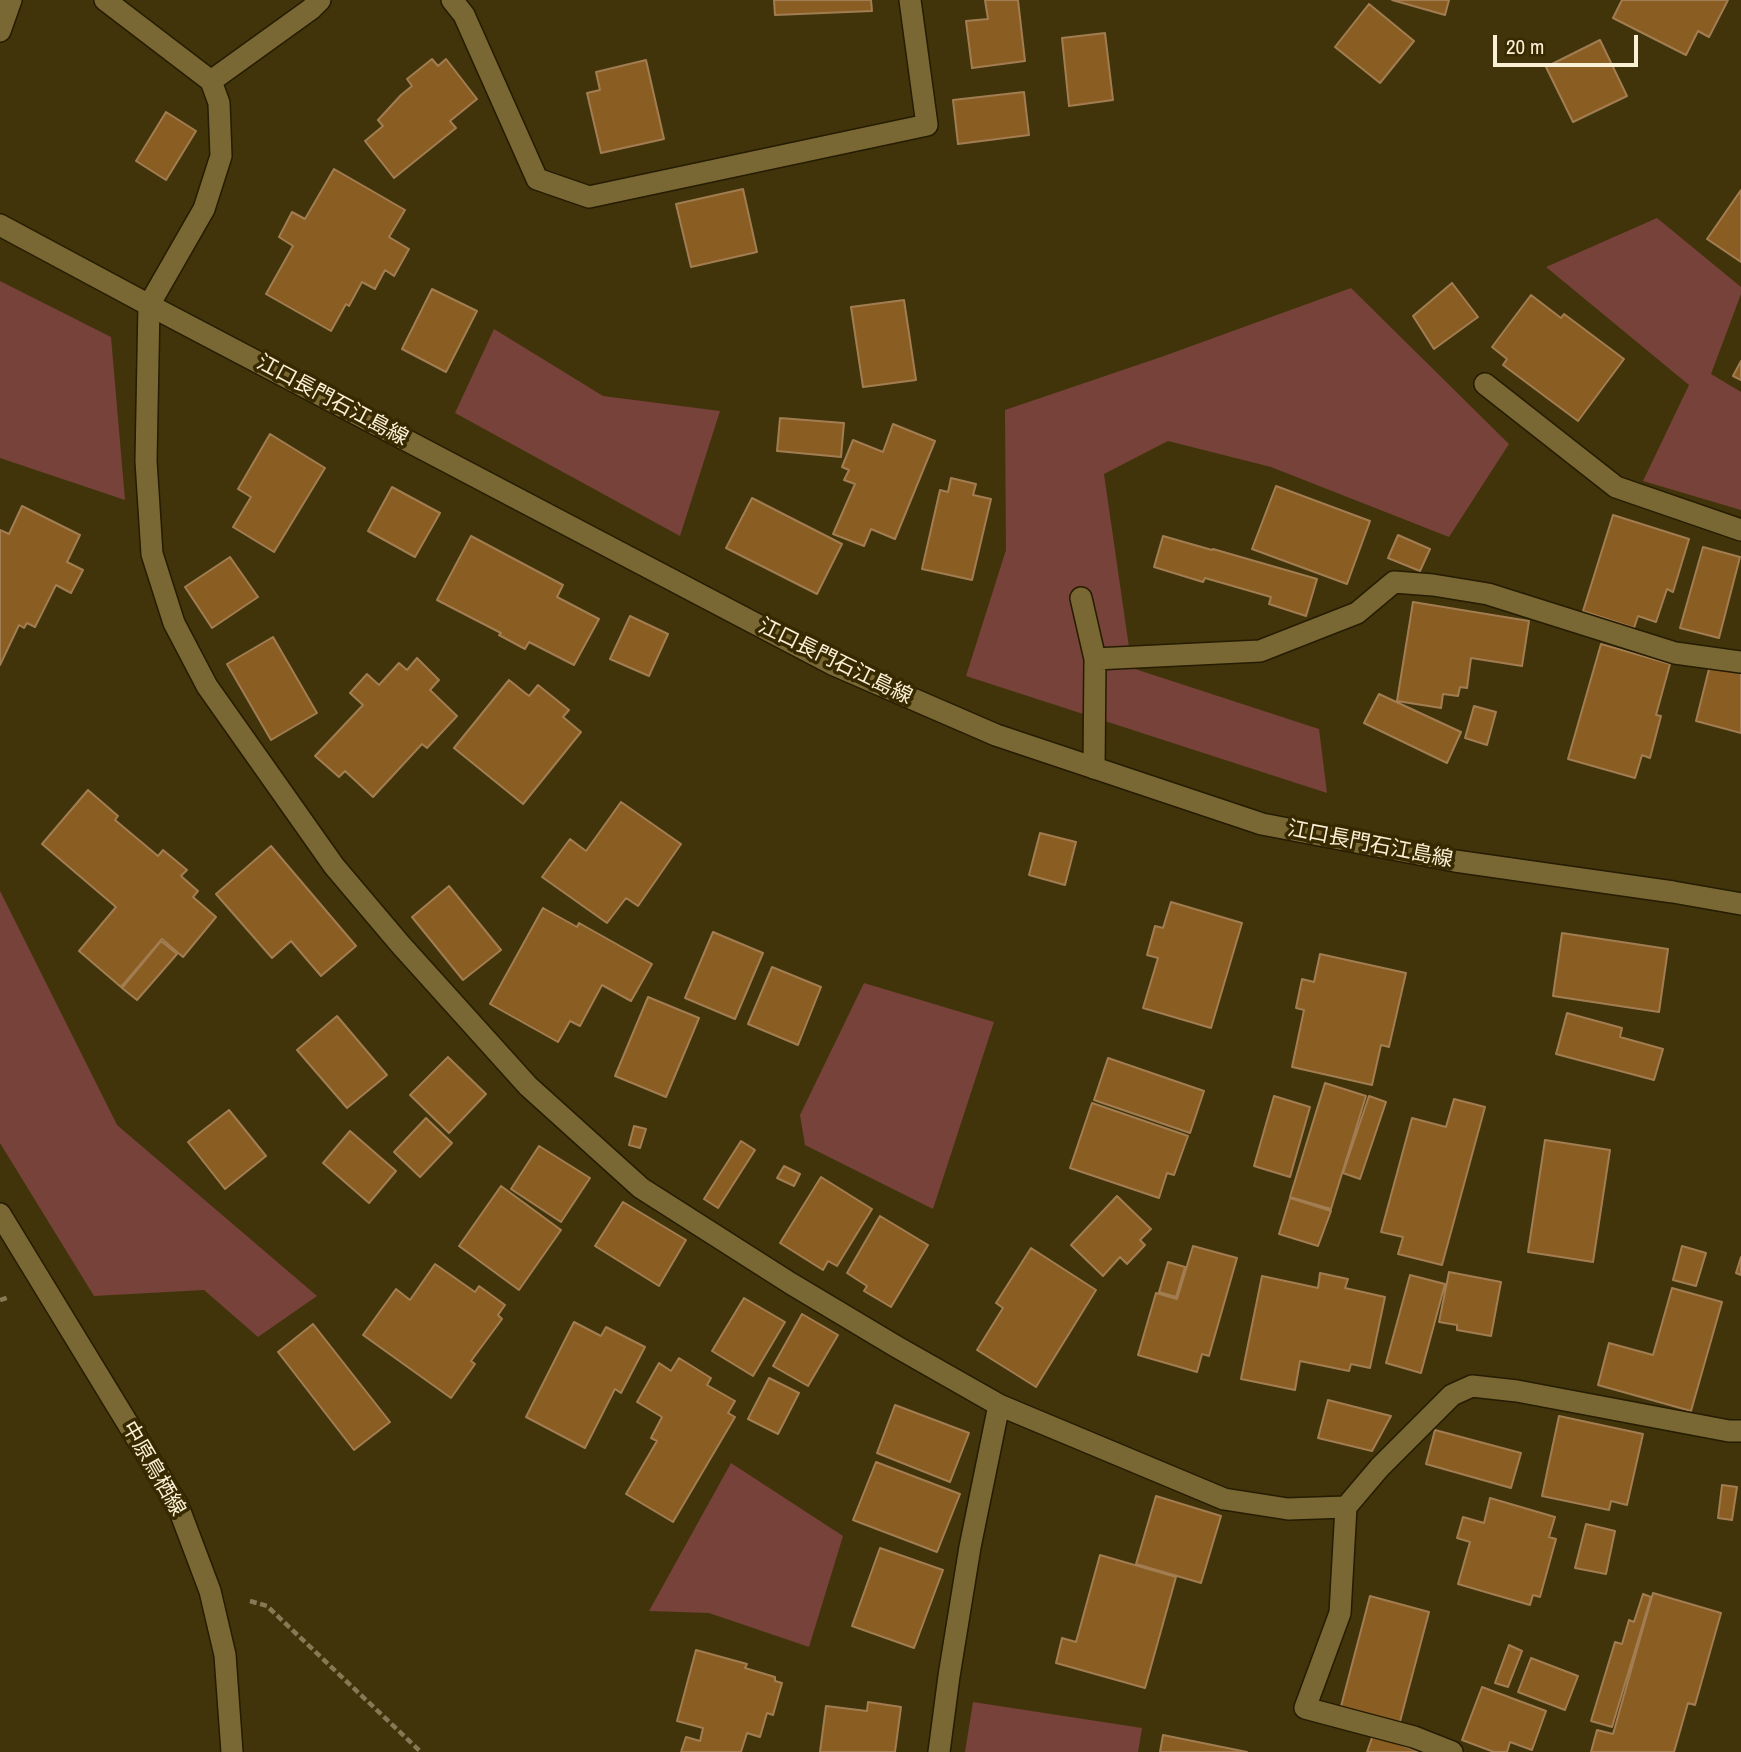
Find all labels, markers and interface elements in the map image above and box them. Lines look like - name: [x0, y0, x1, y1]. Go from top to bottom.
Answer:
- scale bar: [1496, 21, 1641, 65]
- text: 20 m: [1506, 32, 1544, 61]
- street label: 江口長門石江島線: [252, 350, 412, 452]
- street label: 江口長門石江島線: [754, 614, 916, 710]
- street label: 江口長門石江島線: [1285, 817, 1455, 873]
- street label: 中原鳥栖線: [116, 1417, 190, 1521]

